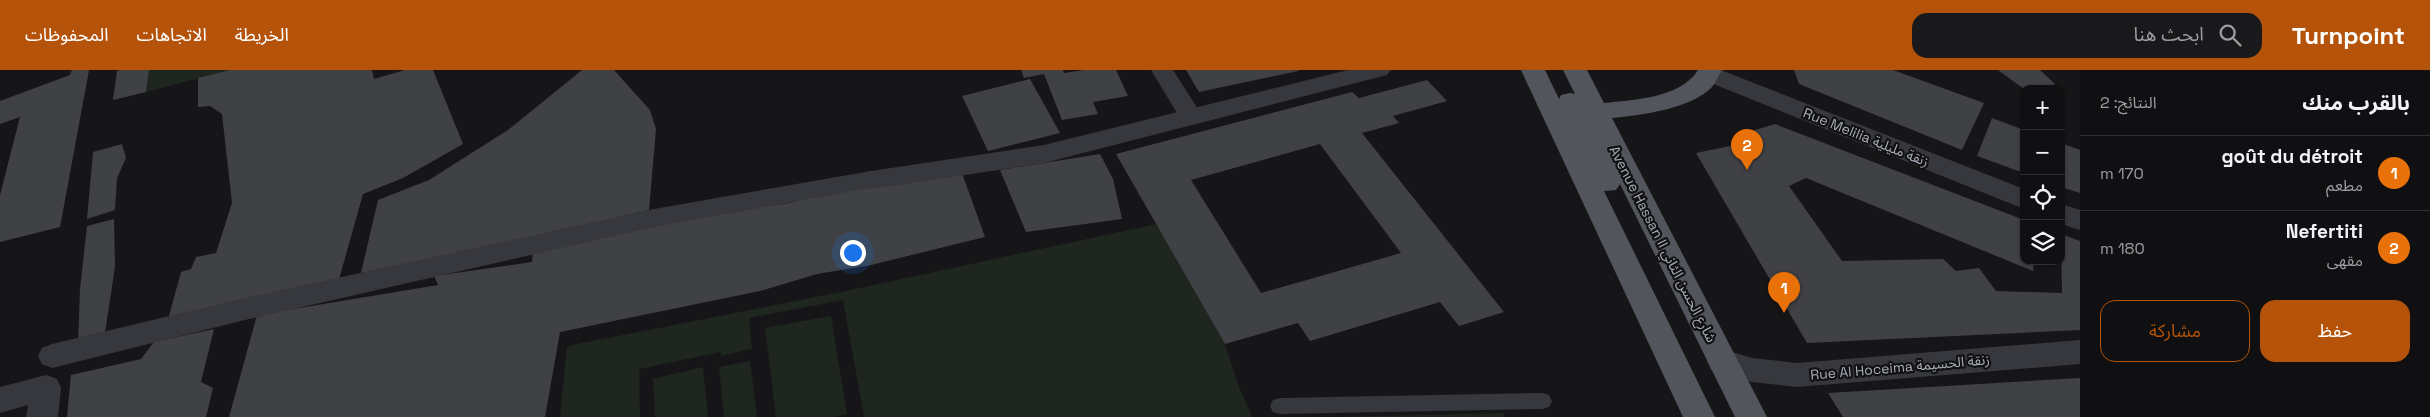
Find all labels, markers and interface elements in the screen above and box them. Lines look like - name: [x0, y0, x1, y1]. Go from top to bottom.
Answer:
- search box: [1912, 13, 2262, 58]
- text: Turnpoint: [2292, 20, 2405, 51]
- icon: search: [2216, 21, 2244, 49]
- text: ابحث هنا: [2133, 22, 2204, 47]
- text: المحفوظات: [25, 23, 109, 46]
- text: الاتجاهات: [137, 23, 207, 46]
- text: الخريطة: [235, 23, 289, 46]
- map controls: [2020, 85, 2065, 265]
- button: +: [2020, 85, 2065, 130]
- text: بالقرب منك: [2302, 89, 2410, 116]
- text: النتائج: 2: [2100, 92, 2157, 113]
- street label: Rue Melilia زنقة مليلية: [1801, 104, 1931, 170]
- pin: 2: [1731, 129, 1763, 170]
- button: −: [2020, 130, 2065, 175]
- street label: Avenue Hassan II شارع الحسن الثاني: [1603, 143, 1721, 346]
- text: goût du détroit: [2221, 144, 2363, 169]
- text: 170 m: [2100, 163, 2144, 184]
- text: 1: [2390, 163, 2398, 184]
- button: locate: [2020, 175, 2065, 220]
- text: مطعم: [2326, 175, 2363, 196]
- text: Nefertiti: [2286, 219, 2363, 244]
- button: layers: [2020, 220, 2065, 265]
- text: 180 m: [2100, 238, 2145, 259]
- text: 2: [2389, 238, 2399, 259]
- your location: [840, 240, 866, 266]
- text: مقهى: [2327, 250, 2363, 271]
- pin: 1: [1768, 272, 1800, 313]
- button: مشاركة: [2100, 300, 2250, 362]
- button: حفظ: [2260, 300, 2410, 362]
- street label: Rue Al Hoceima زنقة الحسيمة: [1809, 350, 1991, 384]

